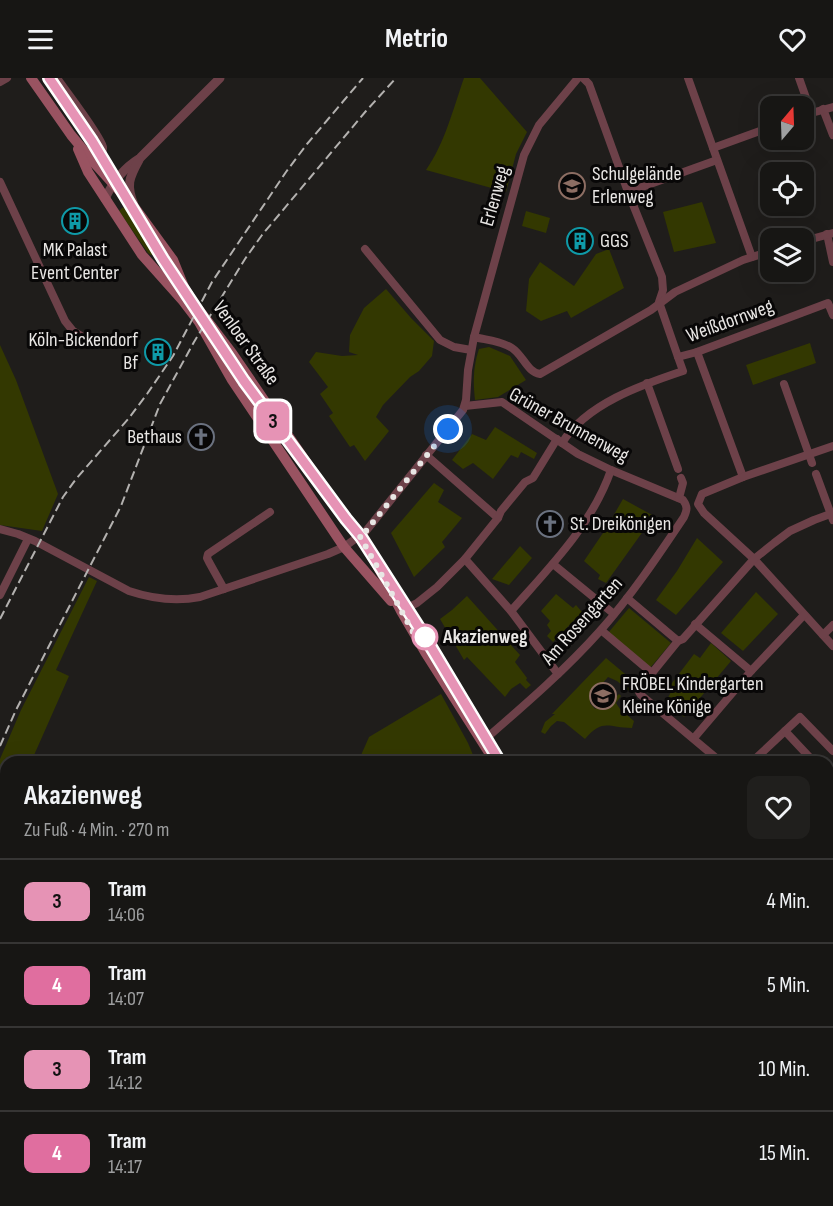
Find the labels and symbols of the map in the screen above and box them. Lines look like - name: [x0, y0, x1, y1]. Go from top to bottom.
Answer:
- north arrow: [760, 96, 814, 150]
- place label: Schulgelände Erlenweg: [592, 162, 682, 209]
- street label: Erlenweg: [475, 163, 515, 229]
- school or university icon: Schulgelände Erlenweg: [557, 171, 587, 201]
- building icon: MK Palast Event Center: [60, 206, 90, 236]
- building icon: GGS: [565, 226, 595, 256]
- place label: GGS: [600, 229, 629, 253]
- place label: MK Palast Event Center: [31, 238, 119, 285]
- street label: Weißdornweg: [683, 294, 777, 348]
- street label: Venloer Straße: [207, 296, 285, 390]
- place label: Köln-Bickendorf Bf: [28, 328, 138, 375]
- building icon: Köln-Bickendorf Bf: [143, 337, 173, 367]
- street label: Grüner Brunnenweg: [505, 382, 633, 468]
- line badge: 3: [254, 402, 292, 440]
- your location: [433, 414, 463, 444]
- church icon: Bethaus: [186, 422, 216, 452]
- place label: Bethaus: [127, 425, 182, 449]
- church icon: St. Dreikönigen: [535, 509, 565, 539]
- place label: St. Dreikönigen: [570, 512, 671, 536]
- street label: Am Rosengarten: [536, 572, 628, 671]
- marker: Akazienweg: [412, 624, 438, 650]
- place label: Akazienweg: [442, 625, 528, 649]
- place label: FRÖBEL Kindergarten Kleine Könige: [622, 672, 763, 719]
- school or university icon: FRÖBEL Kindergarten Kleine Könige: [588, 681, 618, 711]

